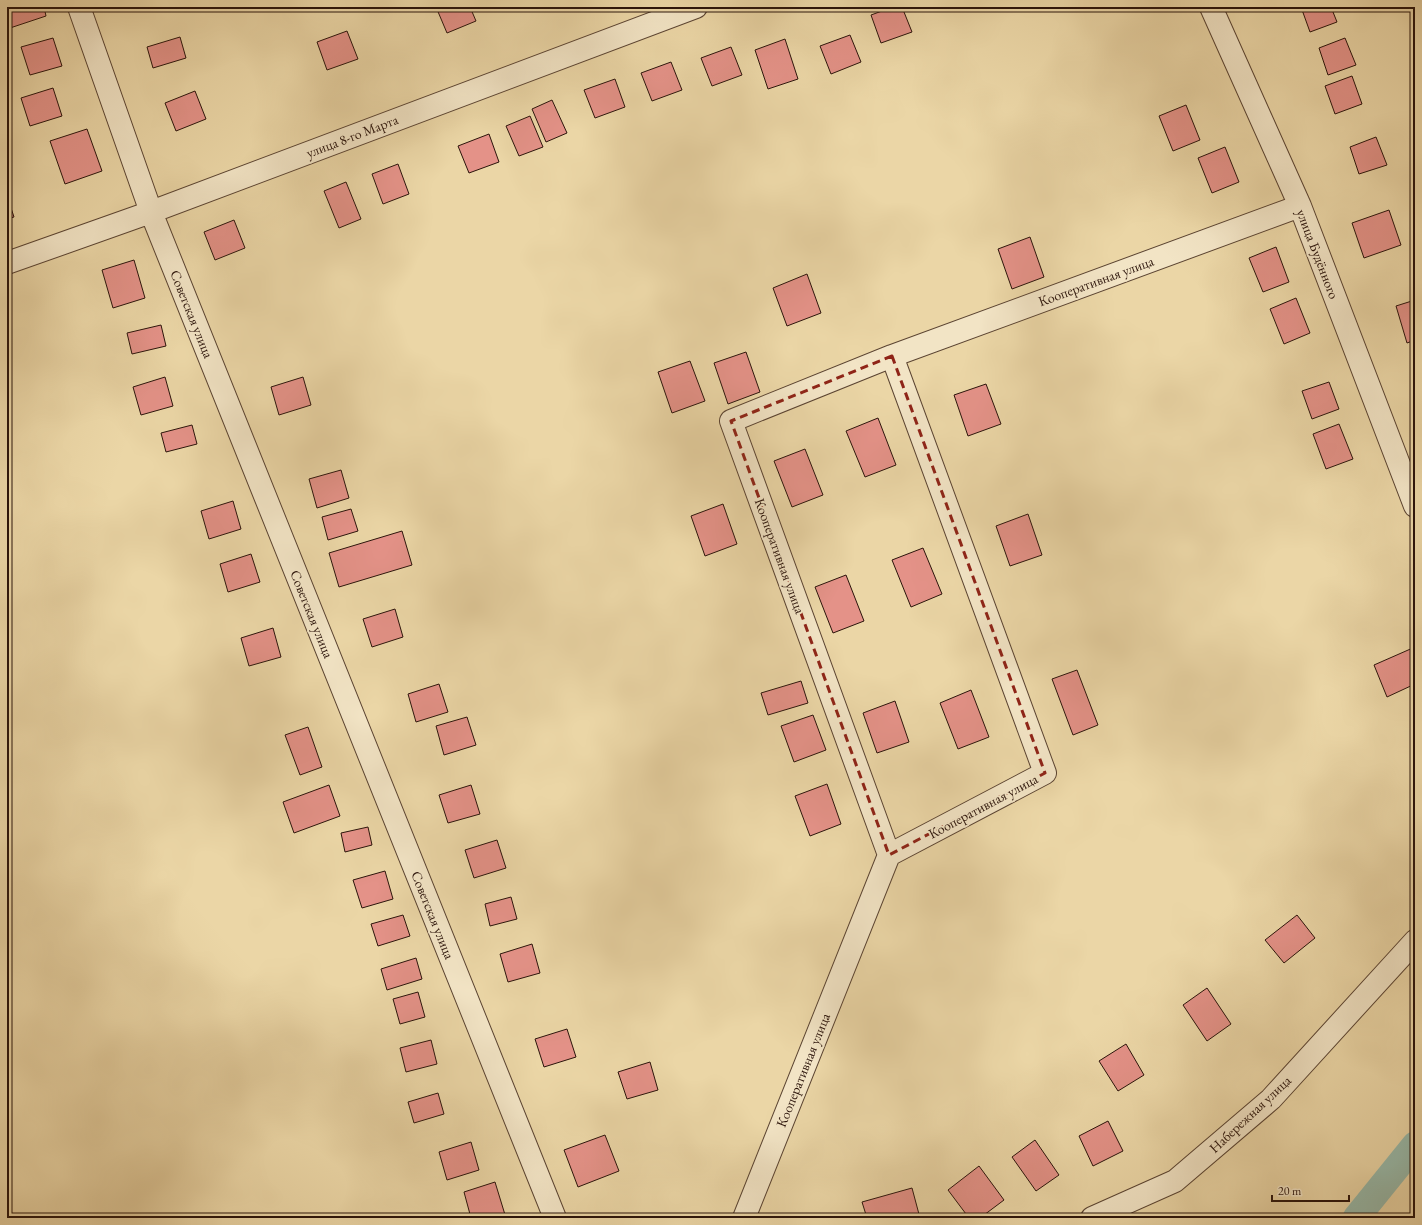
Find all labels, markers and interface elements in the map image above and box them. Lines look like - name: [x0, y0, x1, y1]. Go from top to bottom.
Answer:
- street label: улица 8-го Марта: [303, 110, 401, 162]
- street label: улица Будённого: [1293, 207, 1343, 302]
- street label: Кооперативная улица: [1036, 252, 1157, 310]
- street label: Советская улица: [166, 267, 218, 361]
- street label: Кооперативная улица: [751, 496, 809, 617]
- street label: Советская улица: [286, 567, 338, 661]
- street label: Кооперативная улица: [925, 769, 1041, 842]
- street label: Советская улица: [407, 868, 459, 962]
- street label: Кооперативная улица: [772, 1010, 834, 1130]
- street label: Набережная улица: [1205, 1071, 1295, 1157]
- scale bar: [1272, 1177, 1349, 1203]
- text: 20 m: [1278, 1183, 1302, 1199]

